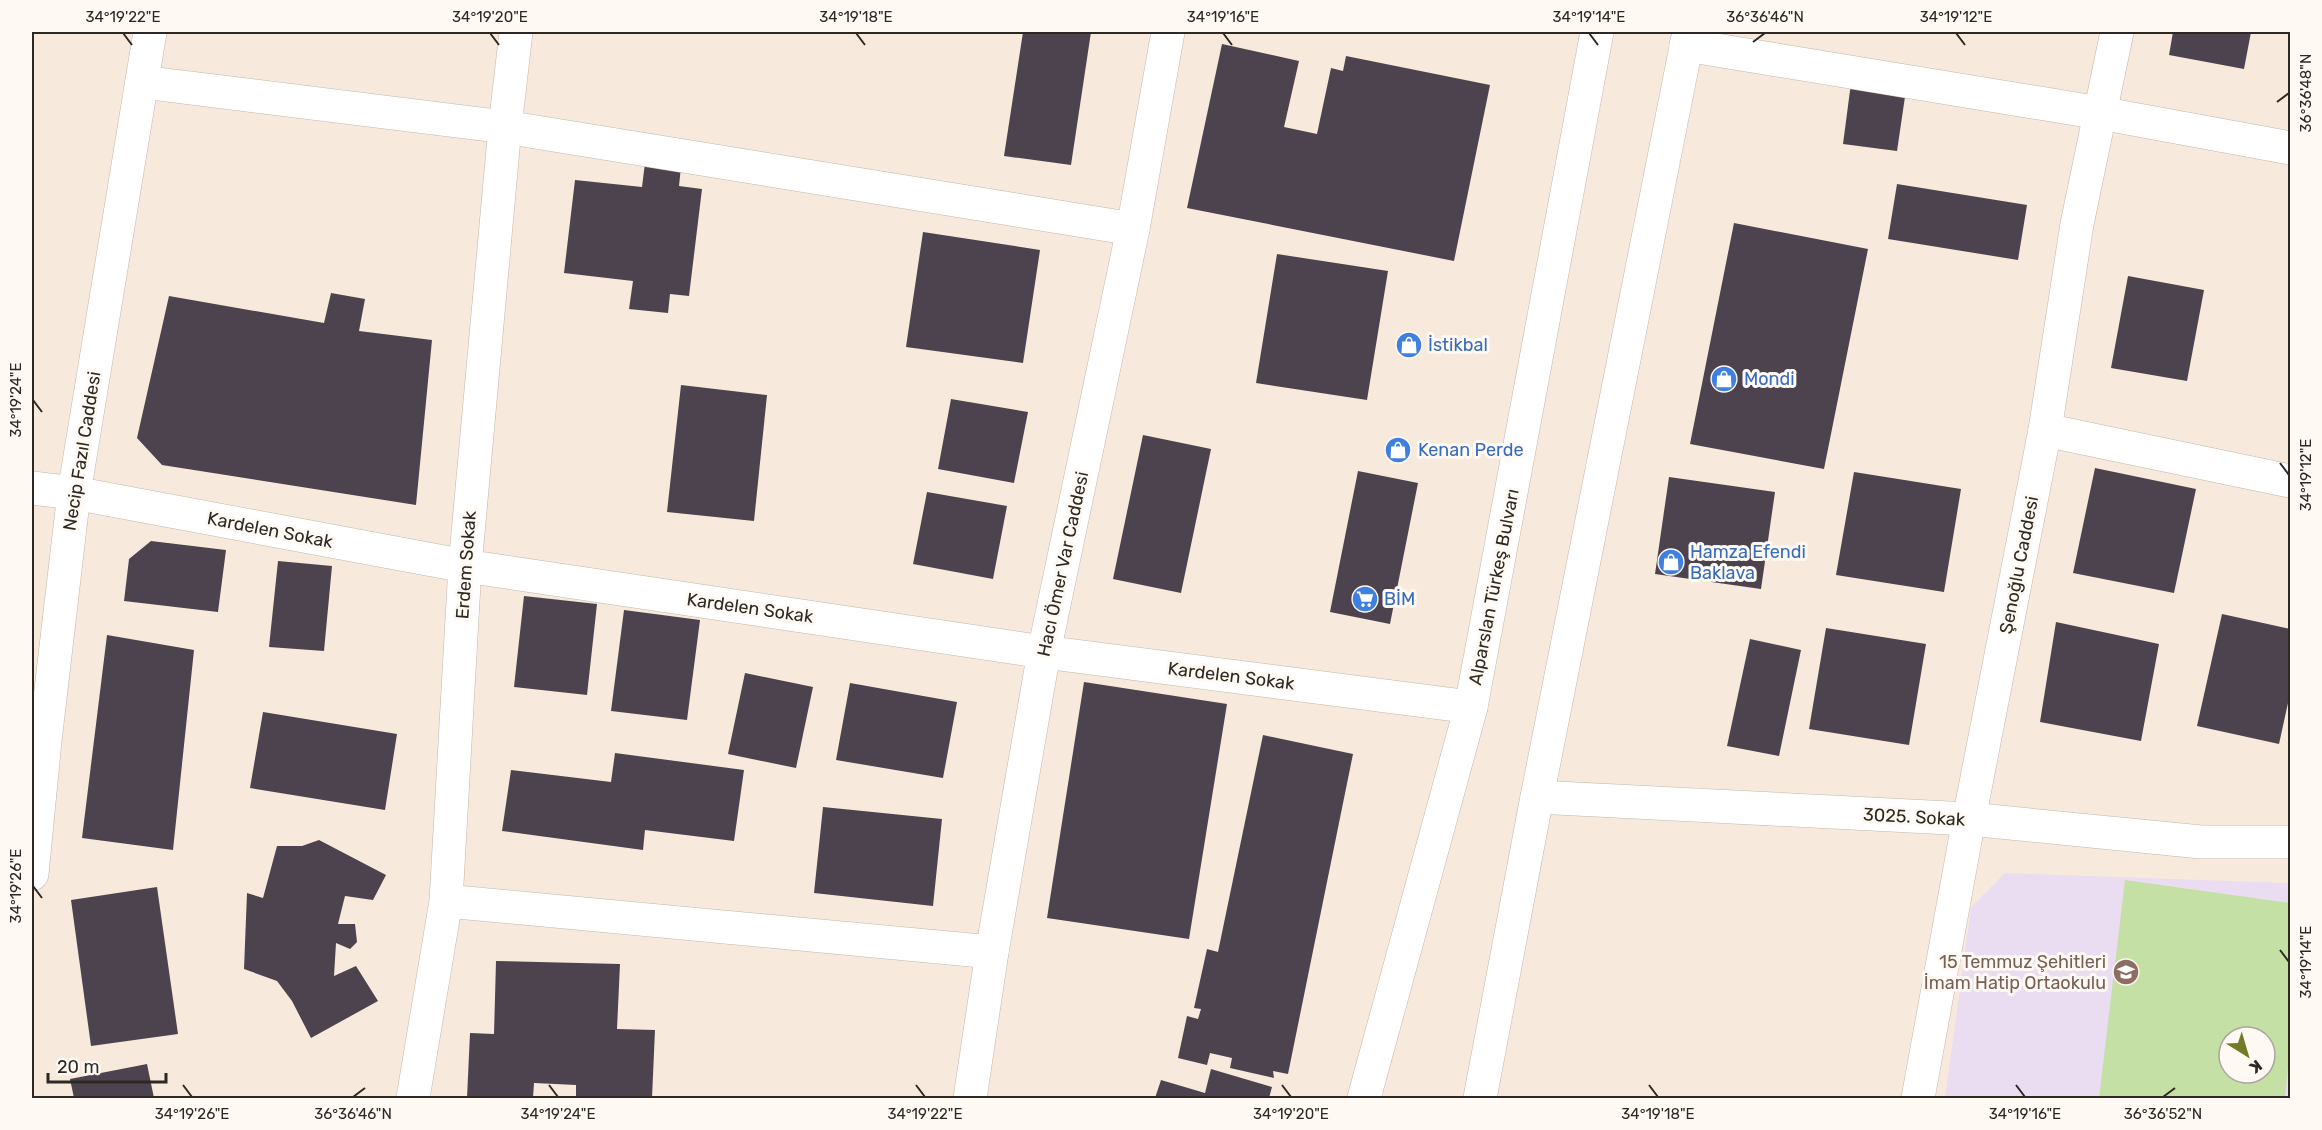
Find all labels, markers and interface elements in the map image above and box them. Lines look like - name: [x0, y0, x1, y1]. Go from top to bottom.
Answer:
- text: 34°19'22"E: [85, 8, 161, 26]
- text: 34°19'20"E: [452, 8, 528, 26]
- text: 34°19'18"E: [819, 8, 893, 26]
- text: 34°19'16"E: [1187, 8, 1259, 26]
- text: 34°19'14"E: [1553, 8, 1625, 26]
- text: 36°36'46"N: [1726, 8, 1804, 26]
- text: 34°19'12"E: [1920, 8, 1992, 26]
- text: 36°36'48"N: [2297, 54, 2315, 132]
- shop icon: İstikbal: [1394, 330, 1424, 360]
- place label: İstikbal: [1428, 334, 1488, 356]
- text: 34°19'24"E: [7, 362, 25, 438]
- shop icon: Mondi: [1709, 364, 1739, 394]
- place label: Mondi: [1744, 368, 1795, 390]
- street label: Necip Fazıl Caddesi: [59, 370, 105, 532]
- shop icon: Kenan Perde: [1383, 435, 1413, 465]
- place label: Kenan Perde: [1418, 439, 1523, 461]
- text: 34°19'12"E: [2297, 439, 2315, 511]
- street label: Hacı Ömer Var Caddesi: [1033, 469, 1093, 659]
- street label: Alparslan Türkeş Bulvarı: [1464, 487, 1524, 687]
- street label: Şenoğlu Caddesi: [1995, 494, 2043, 636]
- street label: Kardelen Sokak: [205, 507, 335, 553]
- street label: Erdem Sokak: [451, 509, 481, 620]
- place label: Hamza Efendi Baklava: [1690, 541, 1806, 584]
- shop icon: Hamza Efendi Baklava: [1656, 547, 1686, 577]
- supermarket icon: BİM: [1350, 584, 1380, 614]
- street label: Kardelen Sokak: [685, 588, 815, 628]
- place label: BİM: [1384, 588, 1415, 610]
- street label: Kardelen Sokak: [1166, 657, 1296, 695]
- street label: 3025. Sokak: [1862, 803, 1966, 831]
- text: 34°19'26"E: [7, 849, 25, 923]
- text: 34°19'14"E: [2297, 926, 2315, 998]
- place label: 15 Temmuz Şehitleri İmam Hatip Ortaokulu: [1924, 951, 2106, 994]
- school or university icon: 15 Temmuz Şehitleri İmam Hatip Ortaokulu: [2111, 957, 2141, 987]
- north arrow: [2217, 1025, 2277, 1085]
- scale bar: [48, 1046, 166, 1084]
- text: 20 m: [57, 1056, 99, 1078]
- text: K: [2245, 1056, 2266, 1078]
- text: 34°19'26"E: [155, 1105, 229, 1123]
- text: 36°36'46"N: [314, 1105, 392, 1123]
- text: 34°19'24"E: [520, 1105, 596, 1123]
- text: 34°19'22"E: [887, 1105, 963, 1123]
- text: 34°19'20"E: [1253, 1105, 1329, 1123]
- text: 34°19'18"E: [1621, 1105, 1695, 1123]
- text: 34°19'16"E: [1989, 1105, 2061, 1123]
- text: 36°36'52"N: [2124, 1105, 2202, 1123]

